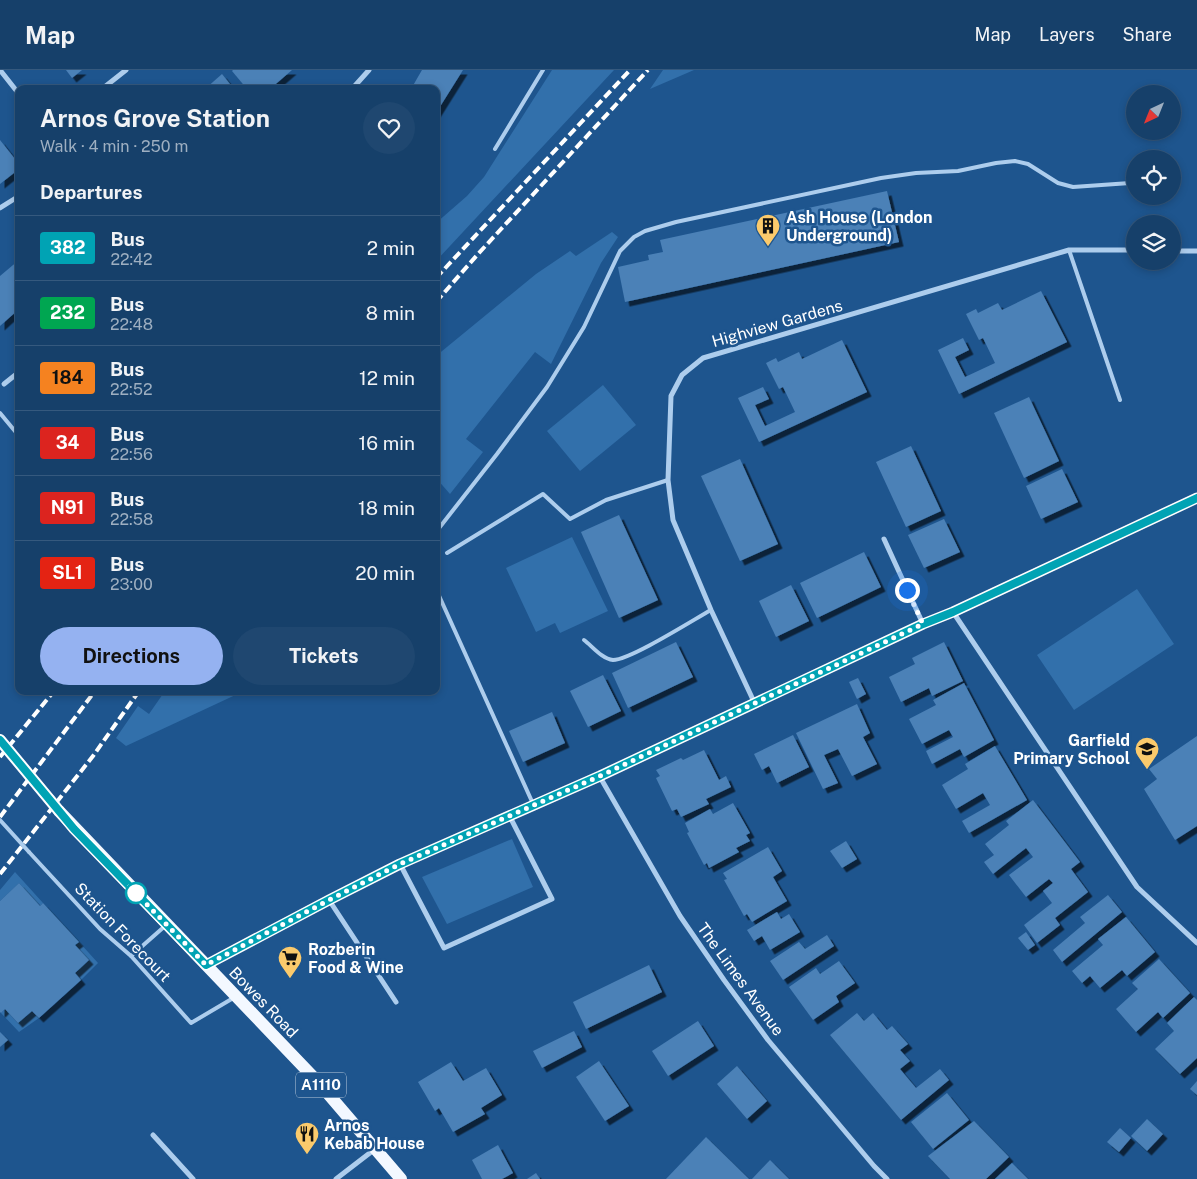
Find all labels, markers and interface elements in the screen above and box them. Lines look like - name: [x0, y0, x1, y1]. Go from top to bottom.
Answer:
- text: Map: [25, 21, 75, 49]
- text: Map: [975, 24, 1011, 45]
- text: Layers: [1039, 24, 1095, 45]
- text: Share: [1123, 24, 1172, 45]
- north arrow: [1126, 85, 1181, 140]
- map controls: [1126, 85, 1181, 270]
- button: heart: [363, 102, 415, 154]
- text: Arnos Grove Station: [40, 104, 270, 132]
- text: Walk · 4 min · 250 m: [40, 137, 188, 156]
- button: locate: [1126, 150, 1181, 205]
- text: Departures: [40, 181, 143, 203]
- place label: Ash House (London Underground): [786, 208, 932, 245]
- building icon: Ash House (London Underground): [755, 213, 781, 247]
- button: layers: [1126, 215, 1181, 270]
- text: Bus: [110, 228, 145, 250]
- text: 382: [50, 237, 85, 258]
- text: 2 min: [367, 237, 415, 259]
- text: 22:42: [110, 250, 153, 269]
- text: Bus: [110, 293, 144, 315]
- street label: Highview Gardens: [710, 296, 845, 351]
- text: 232: [50, 302, 85, 323]
- text: 8 min: [366, 302, 415, 324]
- text: 22:48: [110, 315, 153, 334]
- text: Bus: [110, 358, 144, 380]
- text: 184: [52, 367, 83, 388]
- text: 12 min: [359, 367, 415, 389]
- text: 22:52: [110, 380, 152, 399]
- text: Bus: [110, 423, 144, 445]
- text: 34: [56, 432, 79, 453]
- text: 16 min: [359, 432, 415, 454]
- text: 22:56: [110, 445, 153, 464]
- text: Bus: [110, 488, 144, 510]
- text: N91: [51, 497, 84, 518]
- text: 18 min: [358, 497, 415, 519]
- text: 22:58: [110, 510, 153, 529]
- text: Bus: [110, 553, 144, 575]
- text: SL1: [52, 562, 83, 583]
- text: 20 min: [355, 562, 415, 584]
- text: 23:00: [110, 575, 153, 594]
- your location: [895, 578, 920, 603]
- button: Directions: [40, 627, 223, 685]
- button: Tickets: [233, 627, 415, 685]
- place label: Garfield Primary School: [1013, 731, 1130, 768]
- school or university icon: Garfield Primary School: [1134, 736, 1160, 770]
- street label: Station Forecourt: [71, 879, 175, 986]
- unlabelled marker: [125, 882, 147, 904]
- street label: The Limes Avenue: [693, 919, 788, 1039]
- place label: Rozberin Food & Wine: [308, 940, 404, 977]
- supermarket icon: Rozberin Food & Wine: [277, 945, 303, 979]
- street label: Bowes Road: [225, 963, 302, 1042]
- road number: A1110: [296, 1072, 346, 1098]
- place label: Arnos Kebab House: [324, 1116, 425, 1153]
- restaurant icon: Arnos Kebab House: [294, 1121, 320, 1155]

